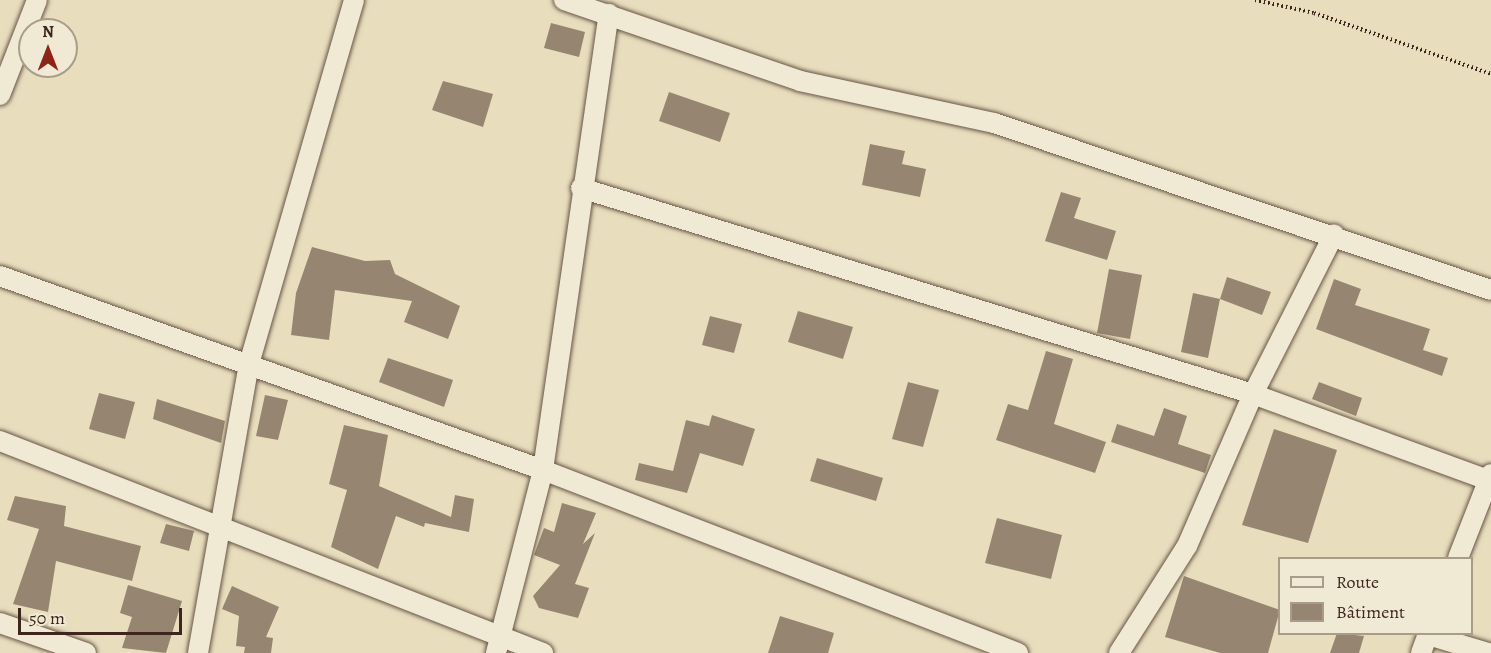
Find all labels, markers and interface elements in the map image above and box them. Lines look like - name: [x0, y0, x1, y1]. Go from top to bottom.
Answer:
- north arrow: [18, 18, 78, 78]
- text: N: [42, 21, 54, 43]
- legend: [1278, 557, 1473, 635]
- text: Route: [1336, 570, 1379, 594]
- scale bar: [21, 596, 184, 634]
- text: Bâtiment: [1336, 600, 1405, 624]
- text: 50 m: [29, 606, 65, 630]

